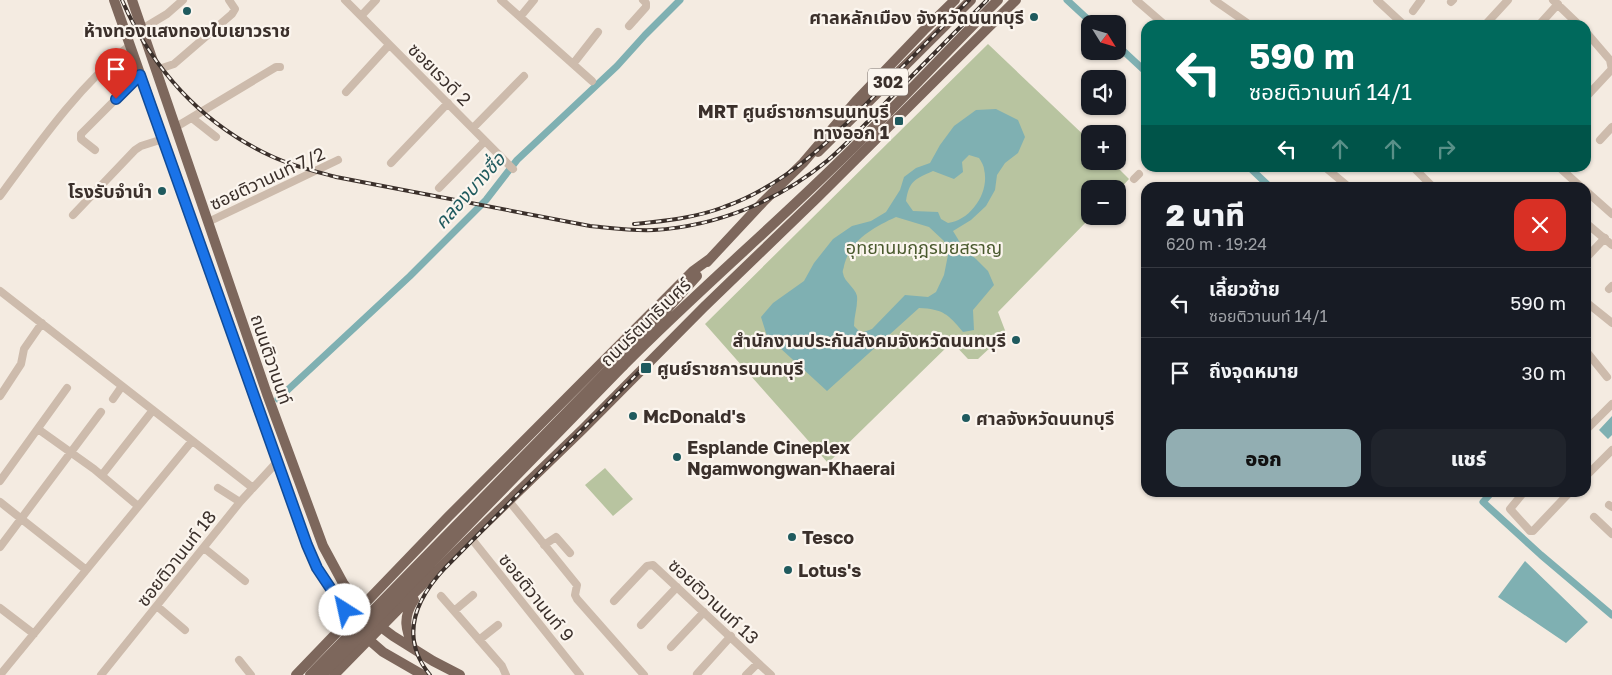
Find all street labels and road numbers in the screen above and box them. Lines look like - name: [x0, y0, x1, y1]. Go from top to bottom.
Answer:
- street label: ซอยเรวดี 2: [404, 38, 476, 110]
- road number: 302: [868, 68, 908, 95]
- street label: ซอยติวานนท์ 7/2: [206, 142, 328, 214]
- street label: ถนนรัตนาธิเบศร์: [595, 273, 695, 371]
- street label: ถนนติวานนท์: [246, 311, 298, 407]
- street label: ซอยติวานนท์ 18: [132, 506, 220, 610]
- street label: ซอยติวานนท์ 9: [495, 548, 579, 646]
- street label: ซอยติวานนท์ 13: [664, 554, 764, 648]

